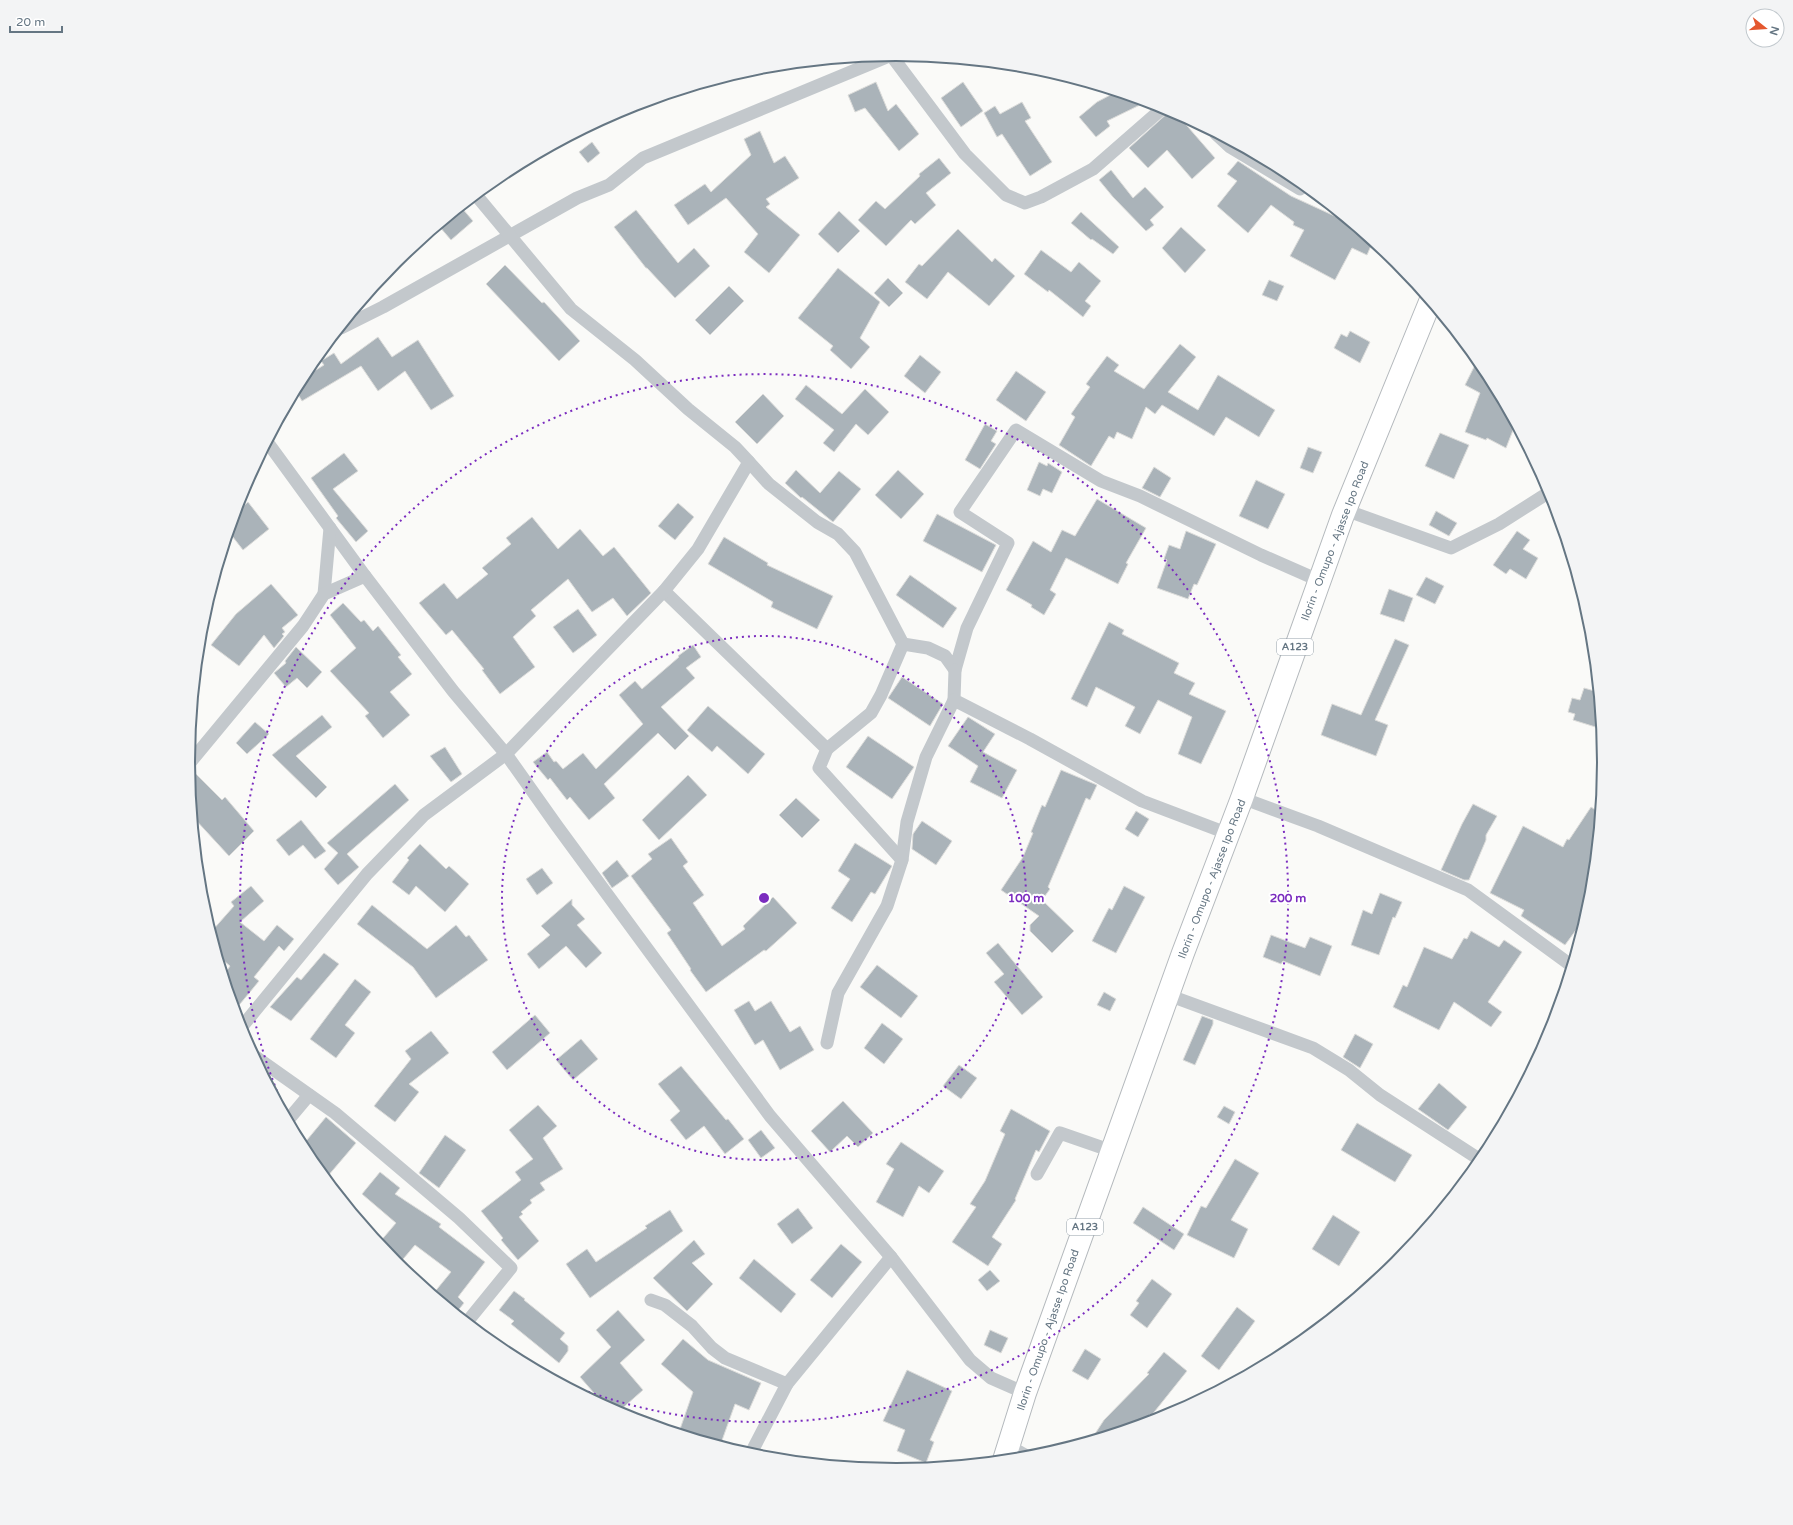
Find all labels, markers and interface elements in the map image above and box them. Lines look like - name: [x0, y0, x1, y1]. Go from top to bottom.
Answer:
- scale bar: [10, 8, 62, 34]
- north arrow: [1745, 8, 1785, 48]
- text: 20 m: [16, 15, 45, 29]
- text: N: [1767, 25, 1782, 37]
- street label: Ilorin - Omupo - Ajasse Ipo Road: [1299, 459, 1371, 623]
- road number: A123: [1277, 639, 1313, 655]
- street label: Ilorin - Omupo - Ajasse Ipo Road: [1176, 797, 1248, 961]
- centre of rings: [757, 891, 771, 905]
- text: 100 m: [1008, 891, 1044, 905]
- text: 200 m: [1270, 891, 1306, 905]
- road number: A123: [1067, 1219, 1103, 1235]
- street label: Ilorin - Omupo - Ajasse Ipo Road: [1014, 1248, 1082, 1412]

